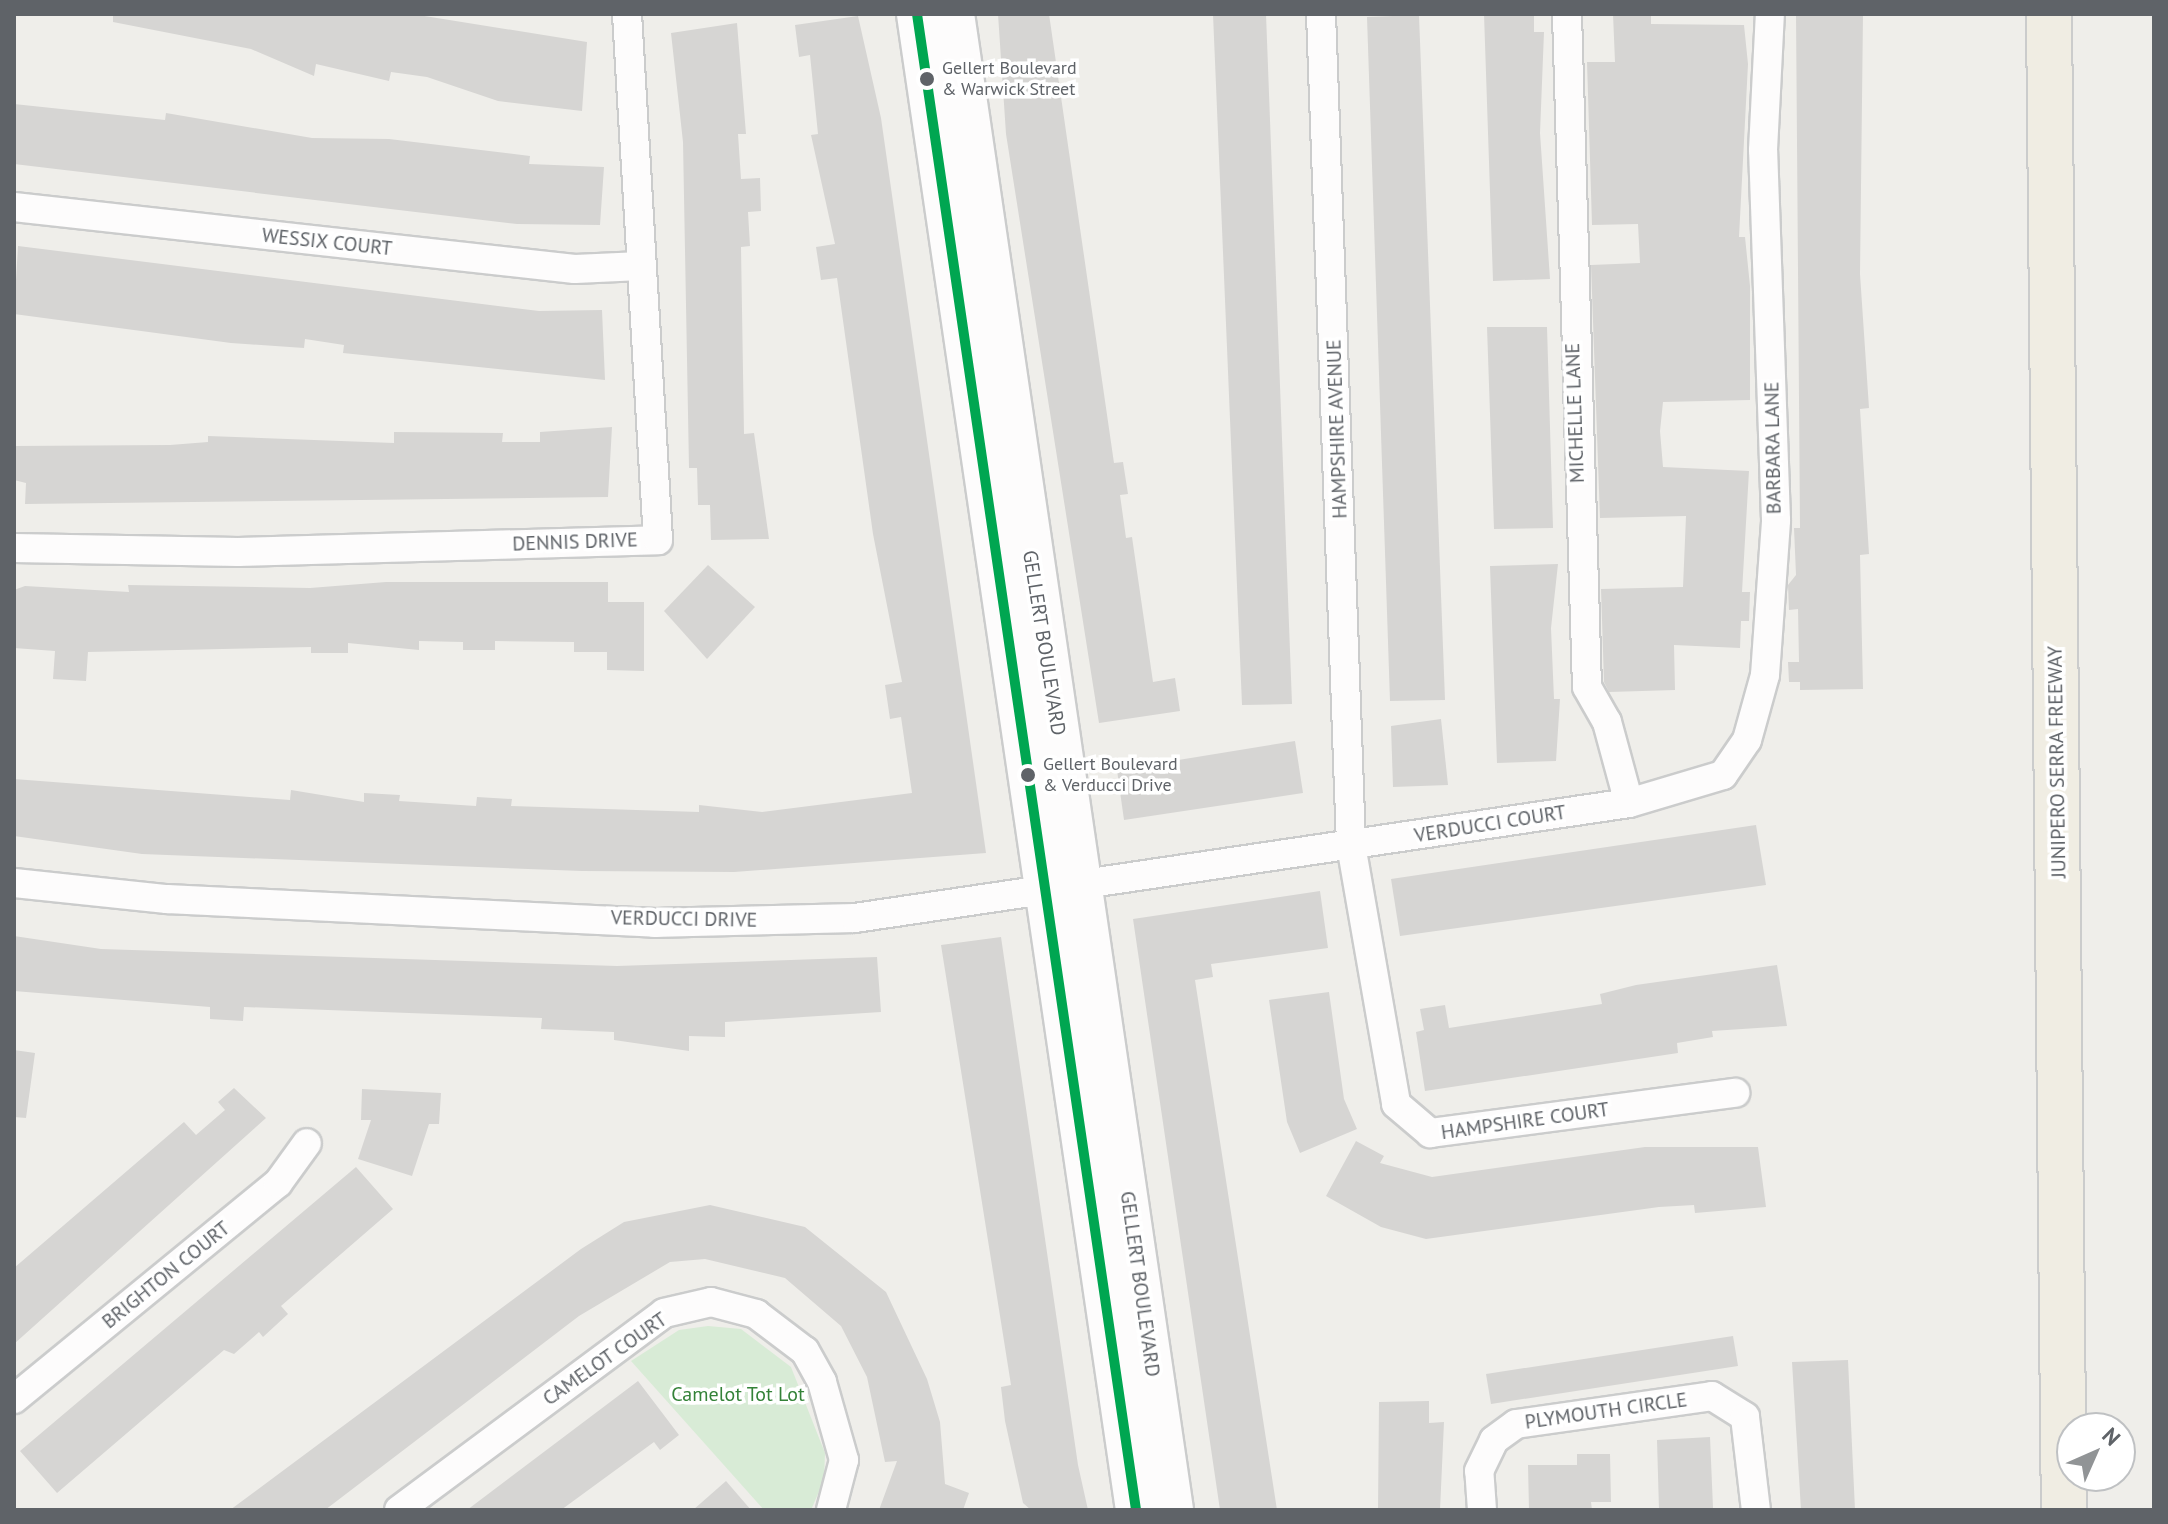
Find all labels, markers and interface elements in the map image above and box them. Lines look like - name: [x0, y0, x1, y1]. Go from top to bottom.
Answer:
- place label: Gellert Boulevard & Warwick Street: [942, 58, 1077, 100]
- marker: Gellert Boulevard & Warwick Street: [919, 71, 935, 87]
- street label: WESSIX COURT: [260, 223, 394, 261]
- street label: HAMPSHIRE AVENUE: [1322, 339, 1352, 519]
- street label: MICHELLE LANE: [1561, 342, 1589, 484]
- street label: BARBARA LANE: [1760, 381, 1786, 515]
- street label: DENNIS DRIVE: [512, 528, 638, 556]
- street label: GELLERT BOULEVARD: [1017, 548, 1071, 738]
- street label: JUNIPERO SERRA FREEWAY: [2043, 645, 2071, 879]
- place label: Gellert Boulevard & Verducci Drive: [1043, 754, 1178, 796]
- marker: Gellert Boulevard & Verducci Drive: [1020, 767, 1036, 783]
- street label: VERDUCCI COURT: [1413, 800, 1567, 848]
- street label: VERDUCCI DRIVE: [611, 906, 757, 932]
- street label: HAMPSHIRE COURT: [1439, 1097, 1611, 1145]
- street label: GELLERT BOULEVARD: [1115, 1189, 1165, 1379]
- street label: BRIGHTON COURT: [97, 1216, 235, 1334]
- street label: CAMELOT COURT: [538, 1307, 672, 1411]
- park label: Camelot Tot Lot: [671, 1382, 805, 1406]
- street label: PLYMOUTH CIRCLE: [1523, 1388, 1689, 1434]
- north arrow: [2056, 1412, 2136, 1492]
- text: N: [2097, 1421, 2127, 1451]

